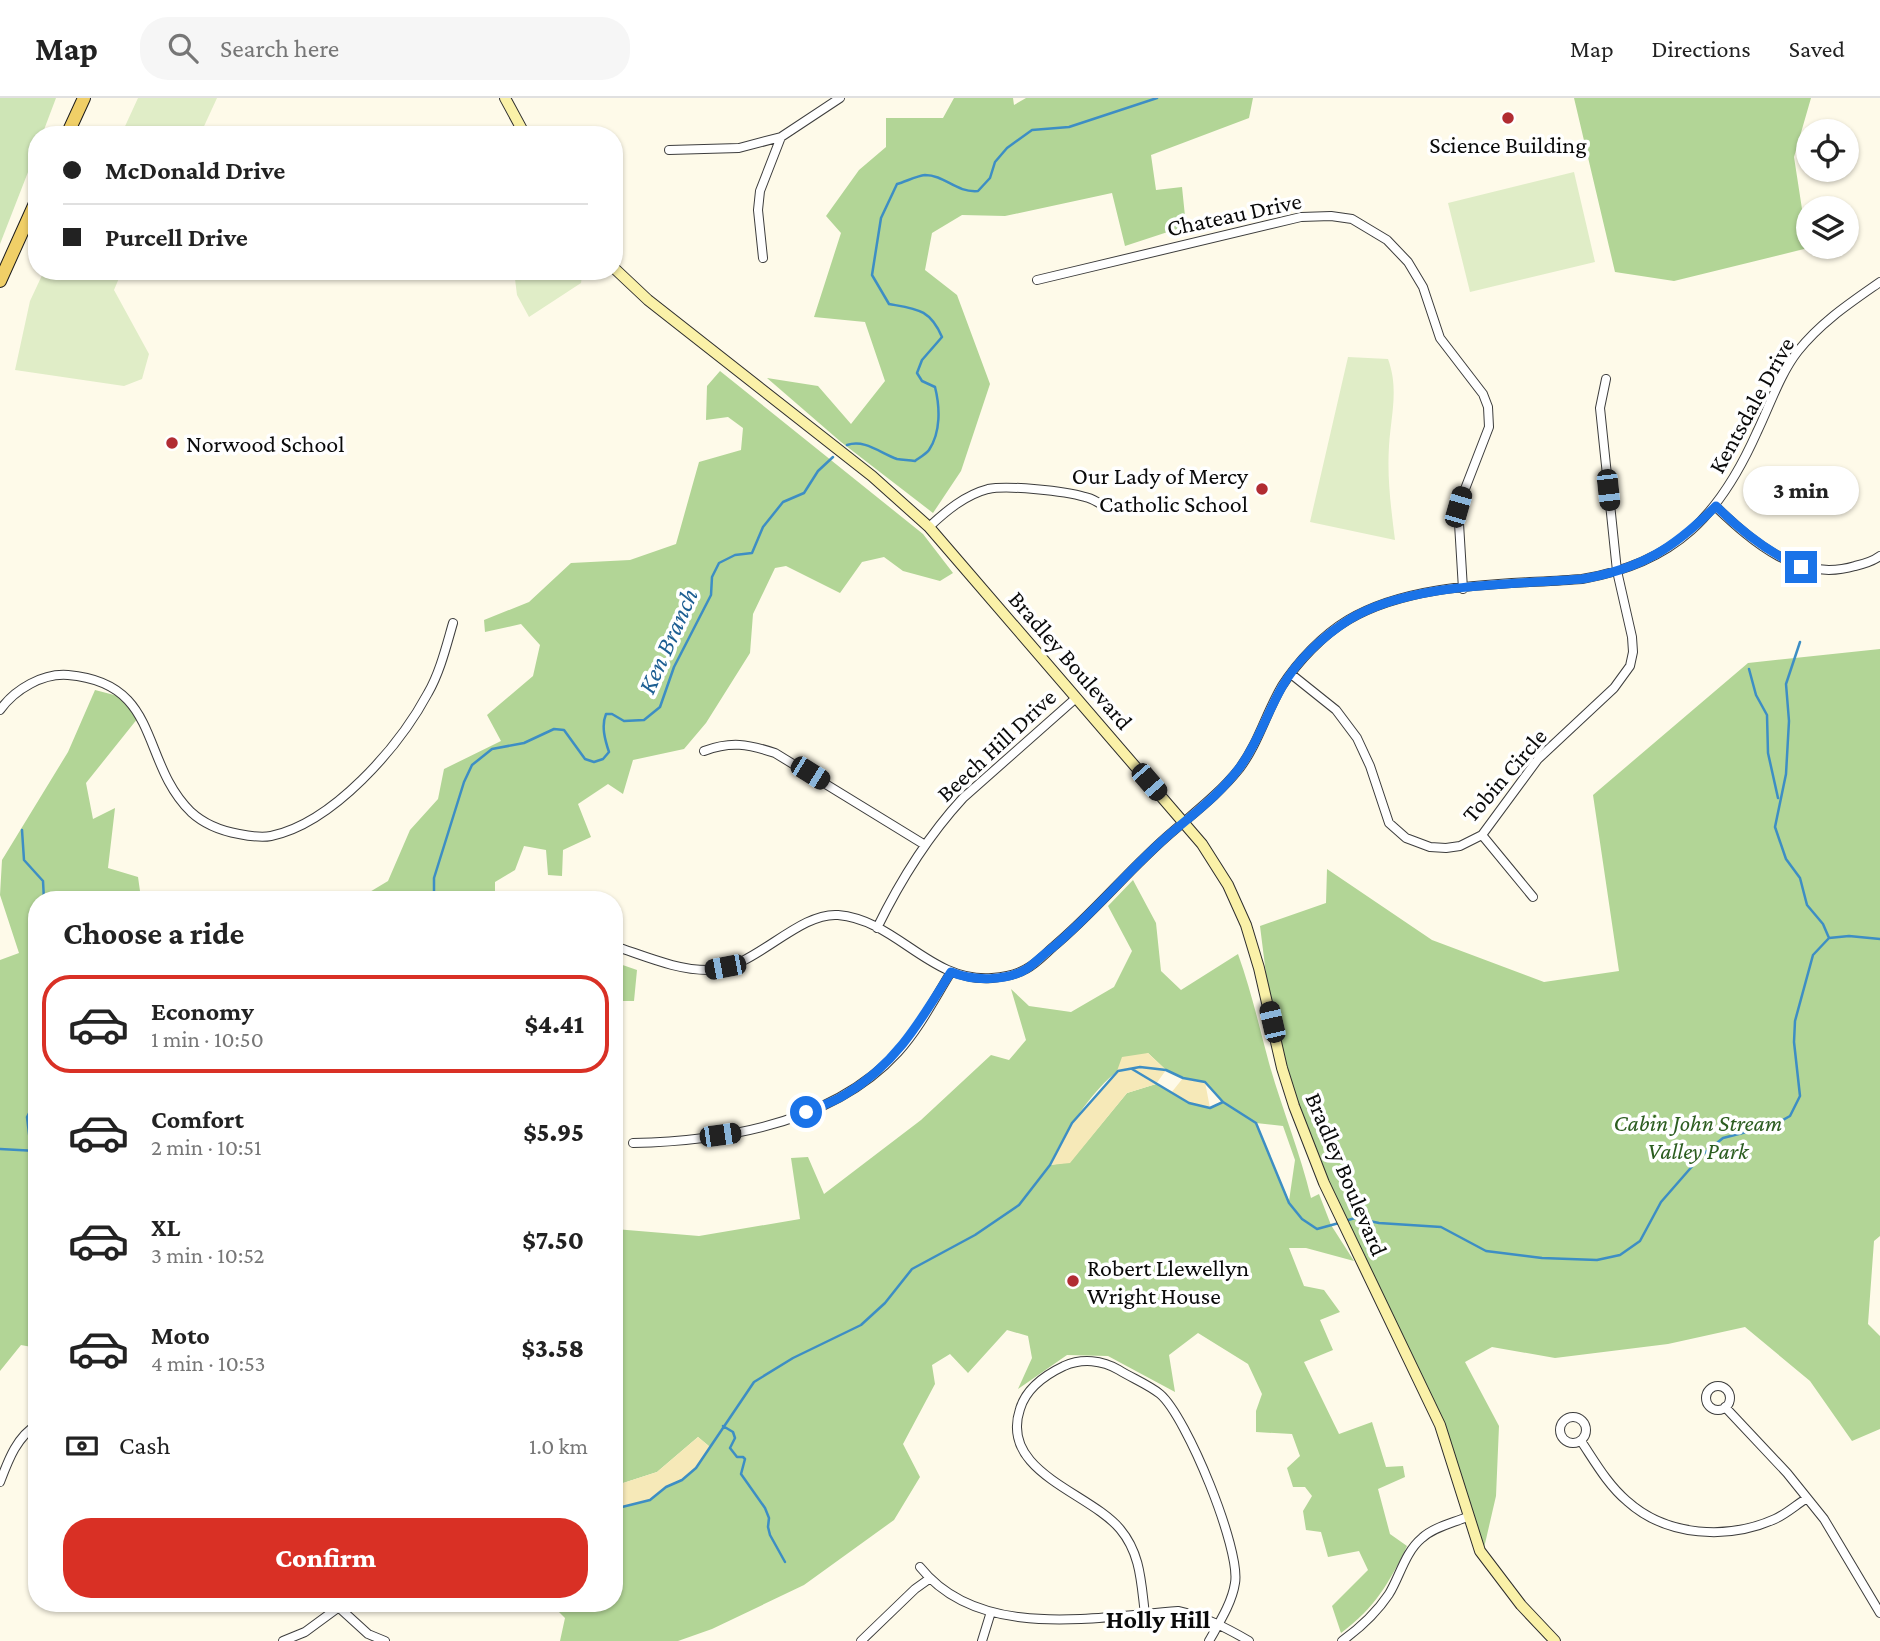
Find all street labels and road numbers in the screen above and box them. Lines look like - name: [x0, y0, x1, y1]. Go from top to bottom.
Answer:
- street label: Chateau Drive: [1164, 187, 1304, 241]
- street label: Kentsdale Drive: [1703, 332, 1799, 478]
- street label: Bradley Boulevard: [1004, 585, 1139, 735]
- street label: Beech Hill Drive: [931, 683, 1061, 807]
- street label: Tobin Circle: [1456, 723, 1552, 827]
- street label: Bradley Boulevard: [1300, 1088, 1394, 1260]

